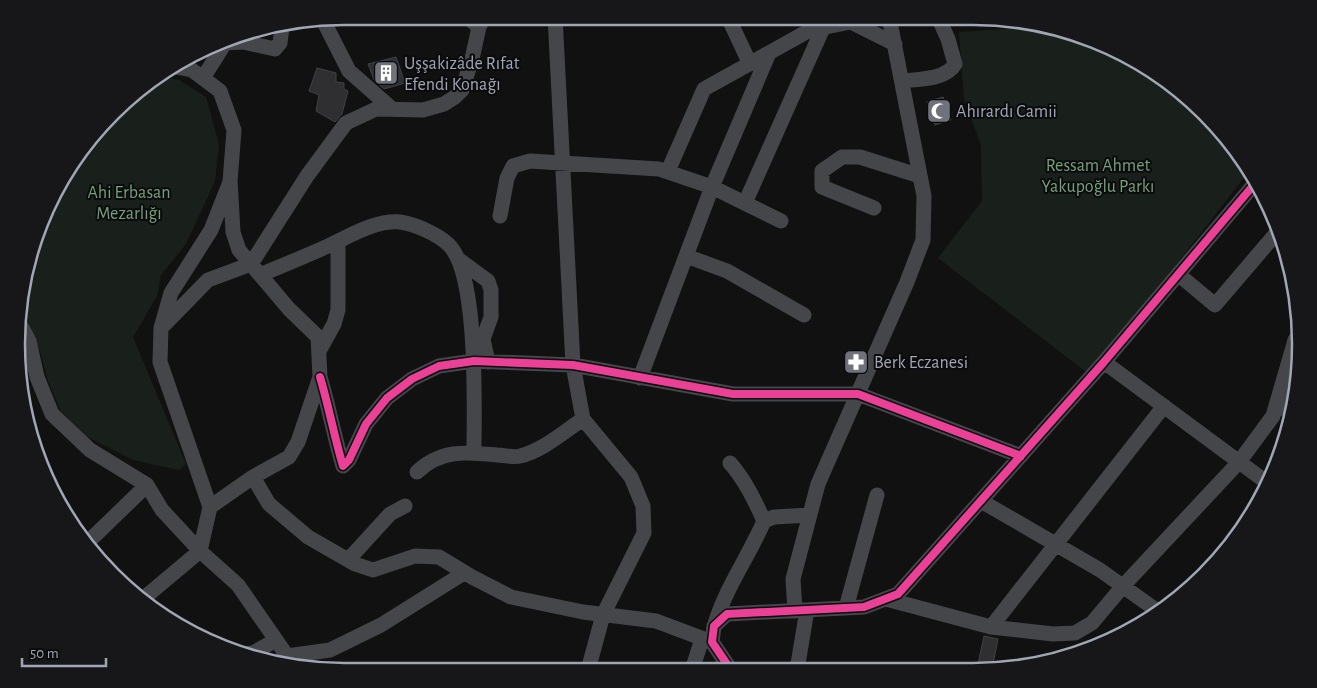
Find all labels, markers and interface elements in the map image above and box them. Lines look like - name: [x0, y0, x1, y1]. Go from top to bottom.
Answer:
- place label: Uşşakizâde Rıfat Efendi Konağı: [404, 55, 520, 94]
- building icon: Uşşakizâde Rıfat Efendi Konağı: [373, 60, 399, 86]
- mosque icon: Ahırardı Camii: [926, 98, 952, 124]
- place label: Ahırardı Camii: [956, 103, 1057, 121]
- park label: Ressam Ahmet Yakupoğlu Parkı: [1042, 157, 1154, 196]
- park label: Ahi Erbasan Mezarlığı: [87, 184, 171, 223]
- pharmacy icon: Berk Eczanesi: [843, 349, 869, 375]
- place label: Berk Eczanesi: [874, 354, 968, 372]
- scale bar: [22, 636, 106, 668]
- text: 50 m: [30, 646, 59, 661]

